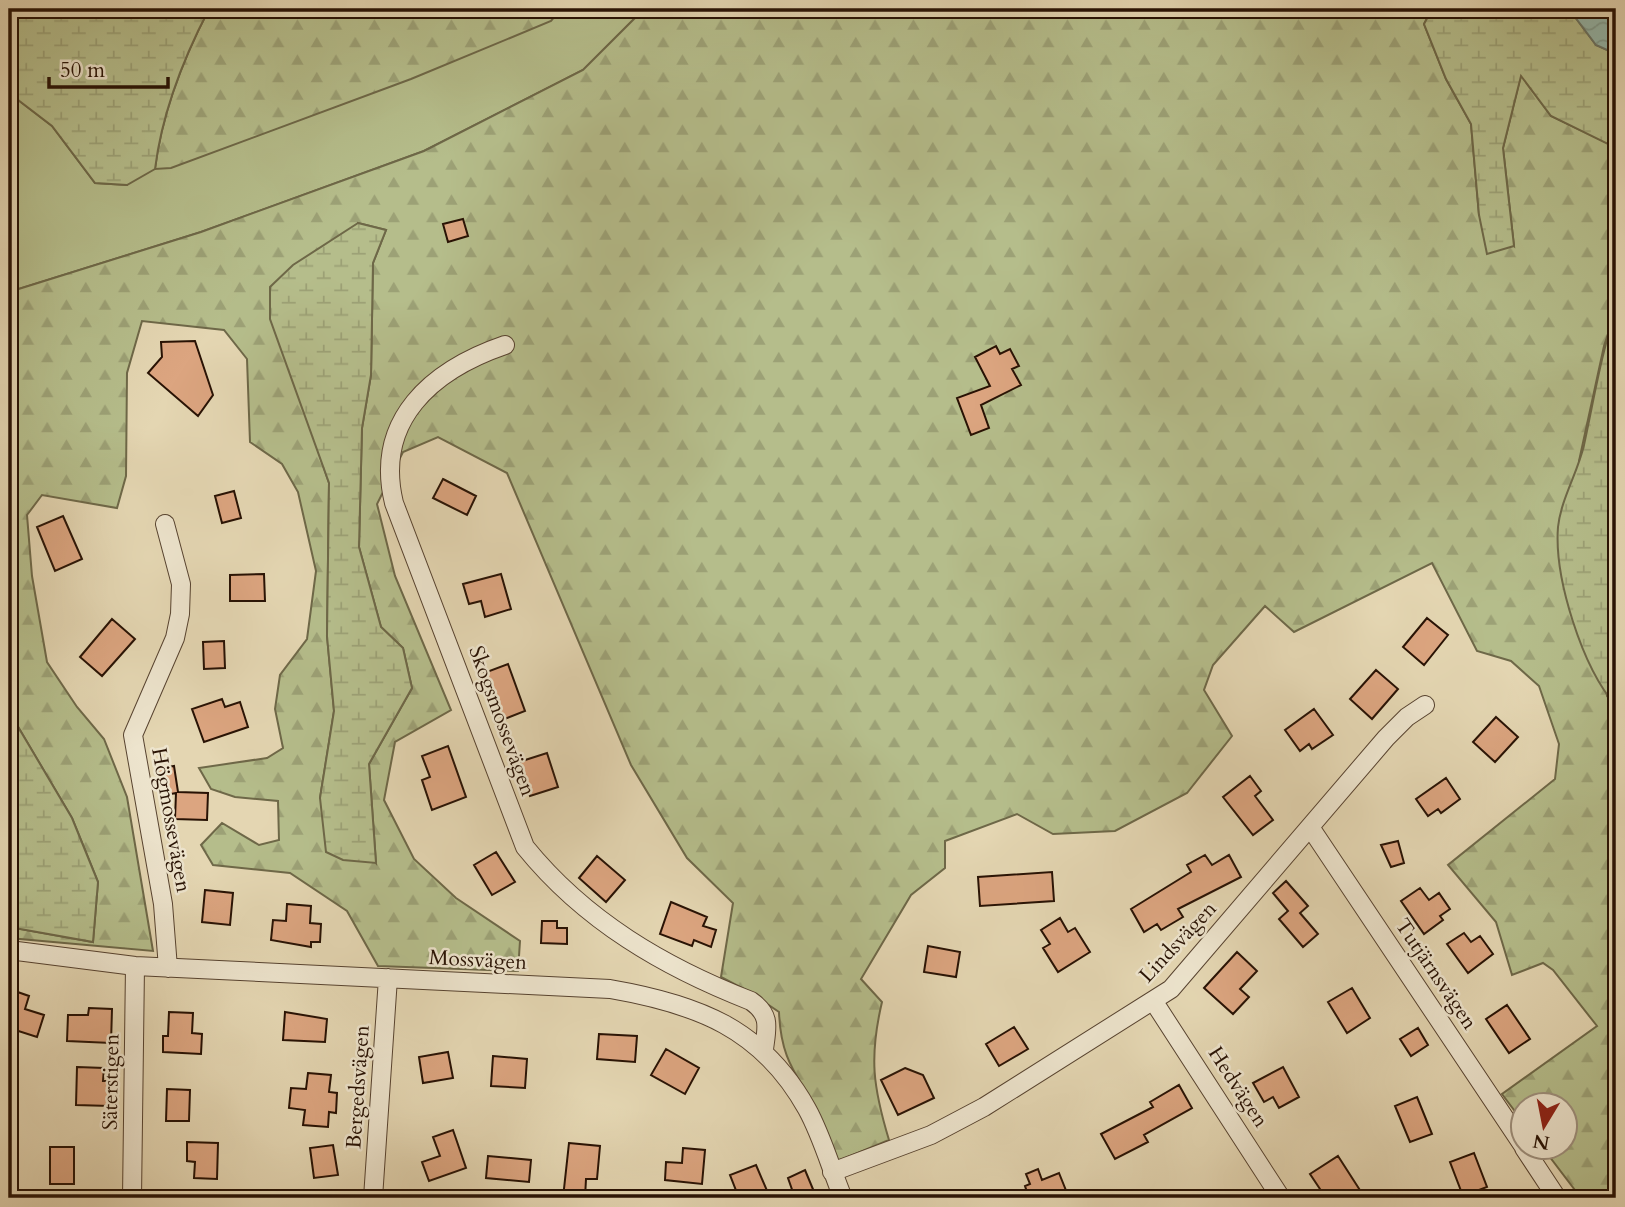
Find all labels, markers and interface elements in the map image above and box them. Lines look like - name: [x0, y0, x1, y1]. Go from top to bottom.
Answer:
- scale bar: [49, 46, 168, 90]
- text: 50 m: [60, 56, 105, 85]
- street label: Skogsmossevägen: [461, 642, 543, 800]
- street label: Högmossevägen: [144, 745, 198, 895]
- street label: Lindsvägen: [1133, 895, 1223, 989]
- street label: Tutjärnsvägen: [1388, 913, 1484, 1035]
- street label: Mossvägen: [428, 943, 528, 977]
- street label: Bergedsvägen: [339, 1024, 377, 1150]
- street label: Säterstigen: [96, 1033, 126, 1130]
- street label: Hedvägen: [1201, 1041, 1275, 1133]
- north arrow: [1510, 1092, 1580, 1162]
- text: N: [1530, 1127, 1552, 1156]

